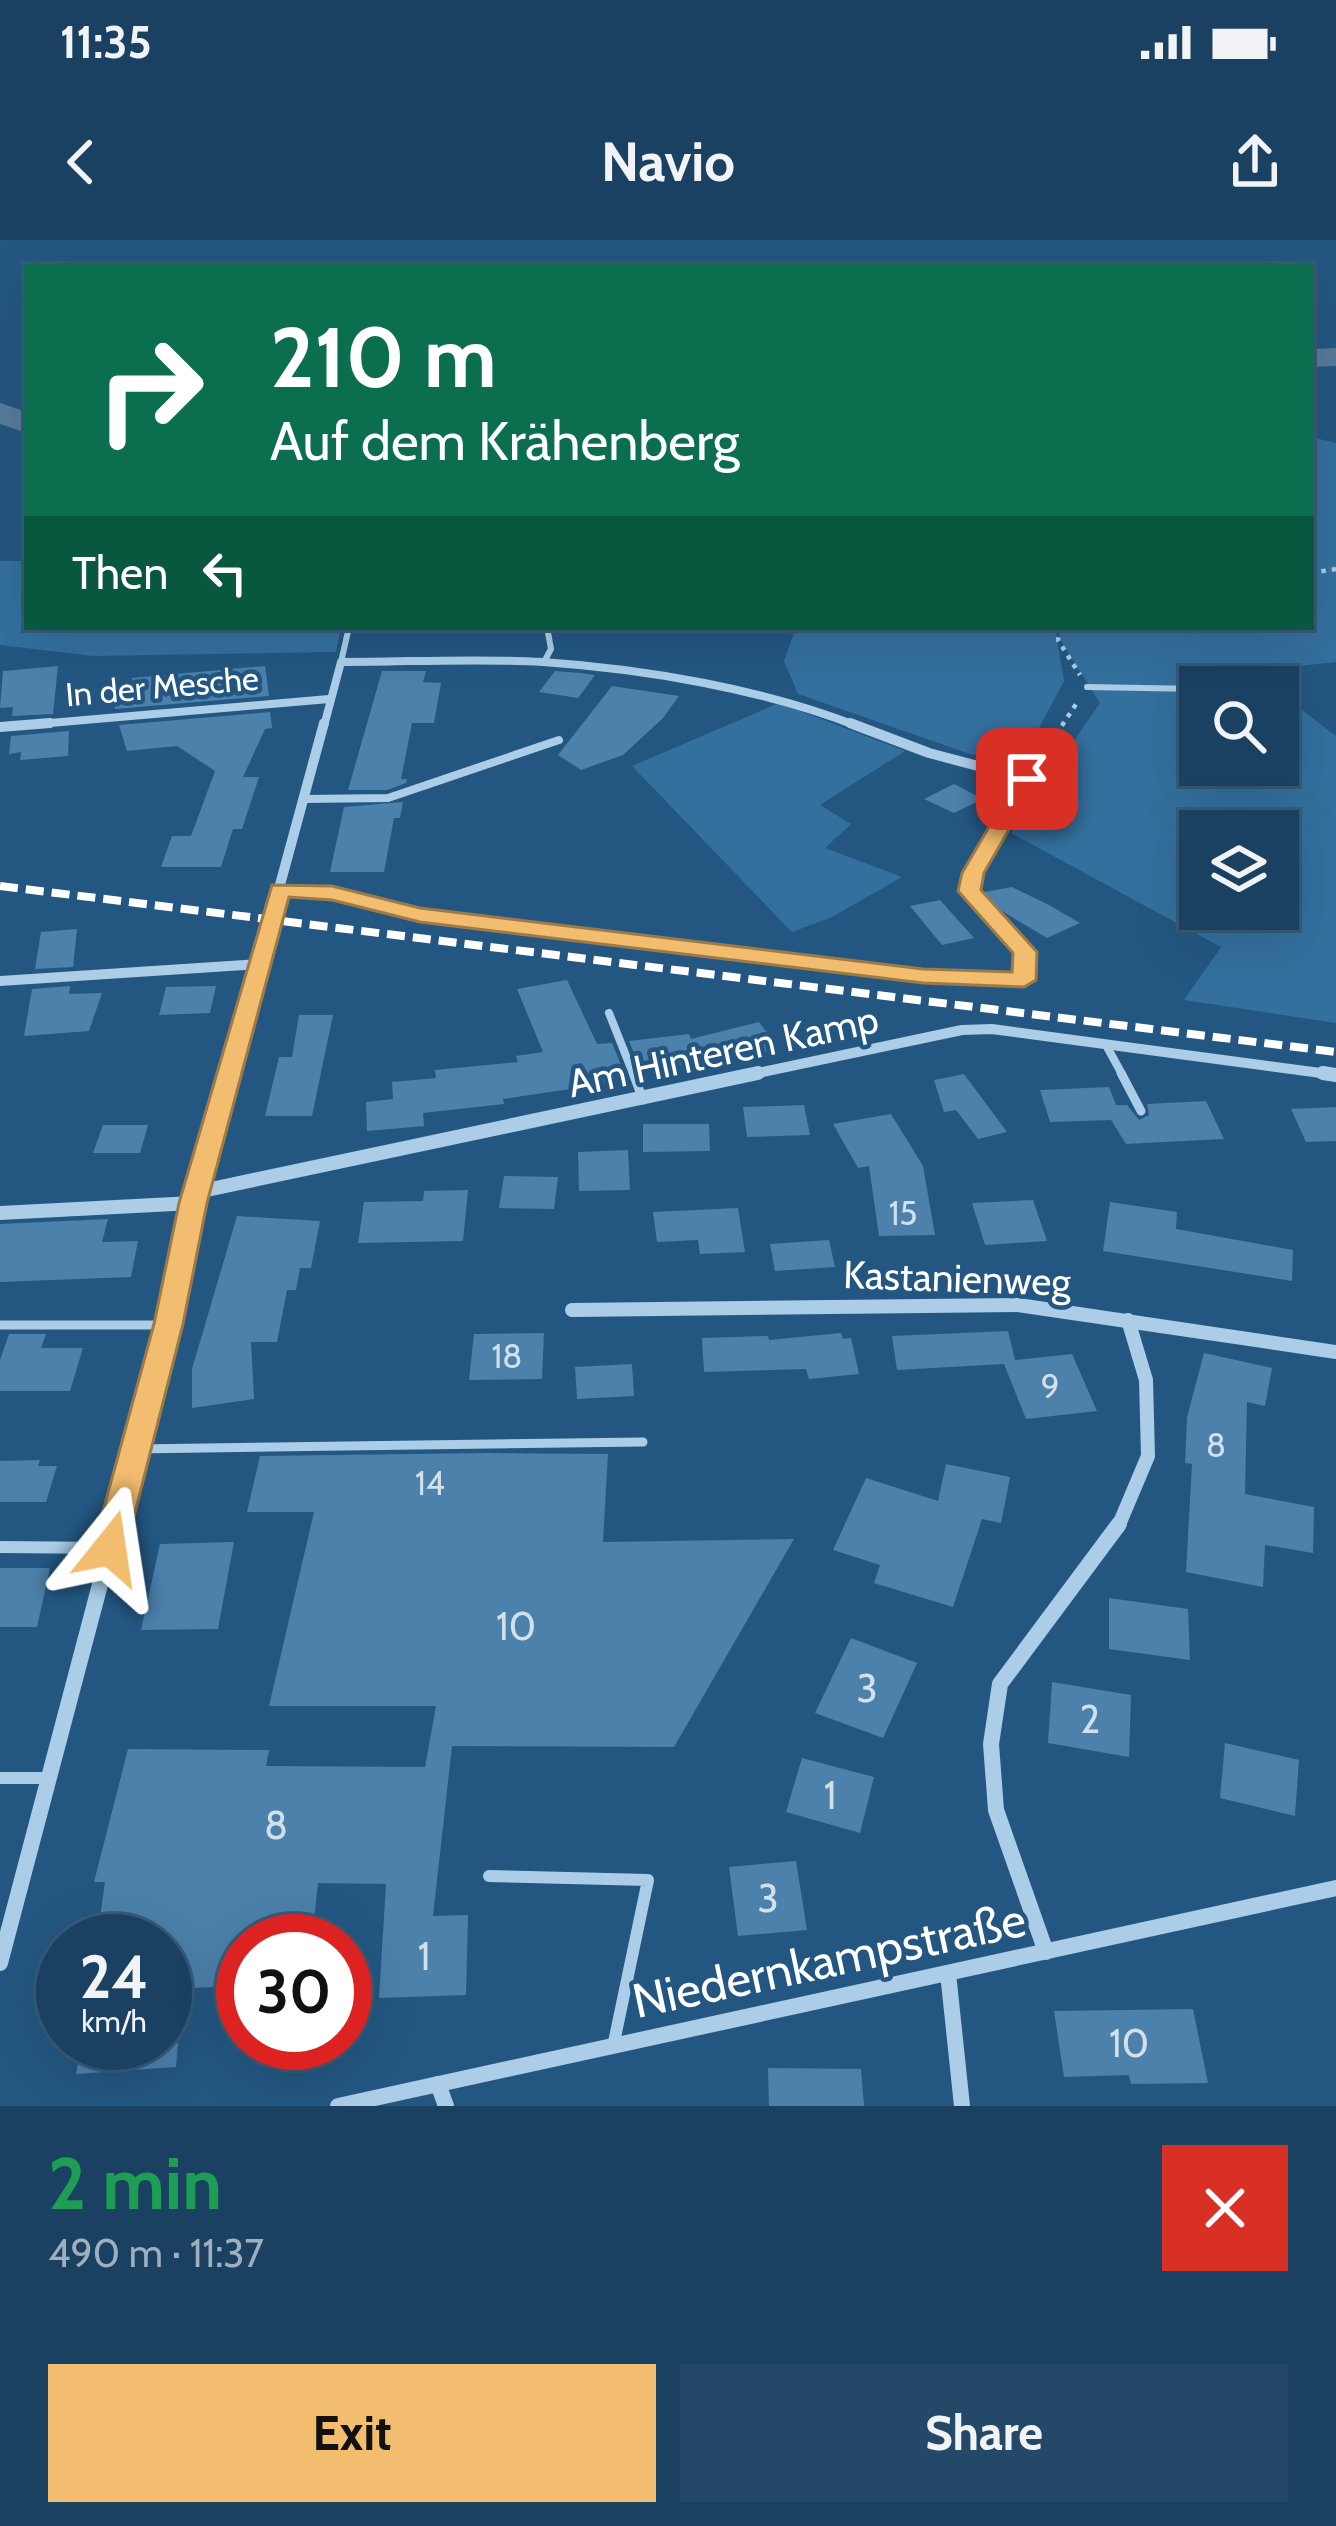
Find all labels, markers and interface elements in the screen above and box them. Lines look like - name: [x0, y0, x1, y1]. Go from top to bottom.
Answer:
- text: 11:35: [60, 15, 152, 69]
- icon: back: [48, 129, 114, 195]
- text: Navio: [601, 129, 735, 195]
- icon: share: [1222, 129, 1288, 195]
- text: 210 m: [270, 306, 497, 408]
- icon: right: [72, 312, 228, 468]
- text: Auf dem Krähenberg: [270, 408, 740, 474]
- icon: left: [192, 540, 258, 606]
- text: Then: [72, 546, 168, 600]
- street label: In der Mesche: [64, 658, 260, 714]
- map controls: [1179, 666, 1299, 930]
- button: search: [1179, 666, 1299, 786]
- pin: [976, 728, 1078, 830]
- icon: arrive: [994, 746, 1060, 812]
- button: layers: [1179, 810, 1299, 930]
- street label: Am Hinteren Kamp: [563, 995, 883, 1107]
- house number: 15: [889, 1193, 917, 1233]
- street label: Kastanienweg: [842, 1250, 1072, 1306]
- house number: 18: [492, 1336, 522, 1376]
- house number: 9: [1041, 1366, 1059, 1406]
- house number: 8: [1206, 1425, 1226, 1465]
- house number: 14: [415, 1463, 445, 1503]
- position arrow: [47, 1485, 173, 1611]
- house number: 10: [496, 1602, 536, 1650]
- house number: 3: [856, 1664, 878, 1712]
- house number: 2: [1080, 1695, 1100, 1743]
- house number: 1: [824, 1771, 836, 1819]
- house number: 8: [264, 1801, 288, 1849]
- house number: 3: [757, 1874, 779, 1922]
- street label: Niedernkampstraße: [627, 1890, 1031, 2030]
- speed limit sign: 30: [216, 1914, 372, 2070]
- house number: 1: [418, 1932, 430, 1980]
- text: 24: [80, 1940, 149, 2013]
- text: km/h: [81, 2003, 147, 2040]
- house number: 10: [1109, 2019, 1149, 2067]
- text: 2 min: [48, 2140, 222, 2227]
- button: close: [1162, 2145, 1288, 2271]
- text: 490 m · 11:37: [48, 2229, 264, 2277]
- button: Exit: [48, 2364, 656, 2502]
- button: Share: [680, 2364, 1288, 2502]

